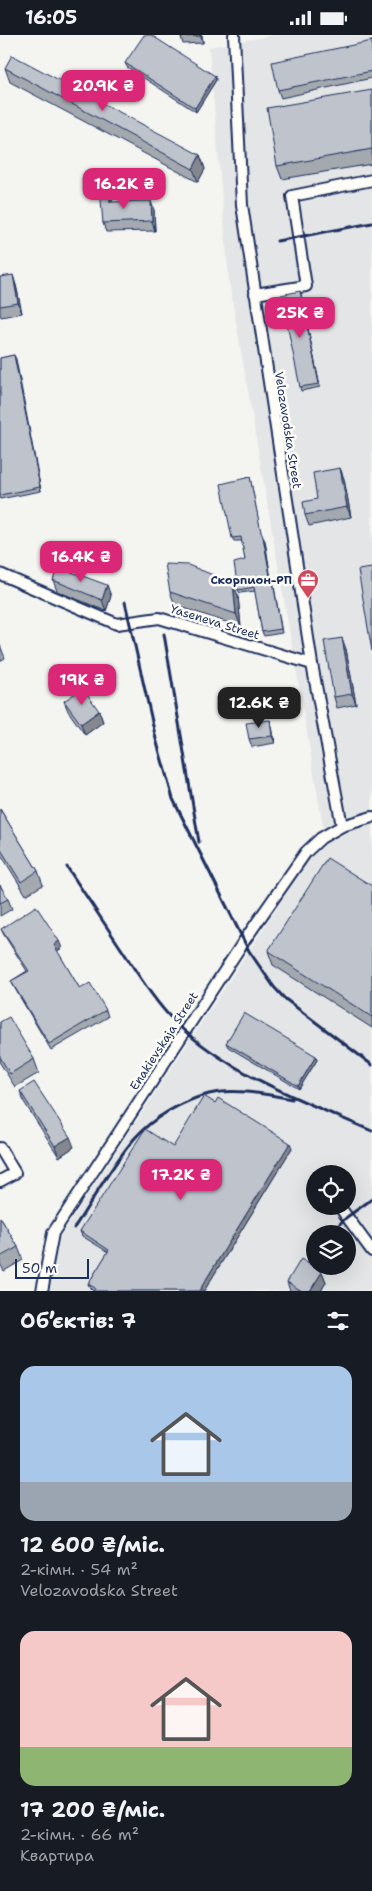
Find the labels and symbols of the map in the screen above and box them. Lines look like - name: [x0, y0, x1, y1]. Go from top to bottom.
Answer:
- pin: 20.9K ₴: [57, 69, 149, 112]
- pin: 16.2K ₴: [78, 167, 170, 210]
- pin: 25K ₴: [265, 297, 335, 339]
- street label: Velozavodska Street: [271, 370, 305, 490]
- pin: 16.4K ₴: [35, 541, 127, 583]
- office icon: Скорпион-РП: [296, 568, 320, 599]
- place label: Скорпион-РП: [210, 572, 292, 588]
- street label: Yaseneva Street: [168, 601, 262, 643]
- pin: 19K ₴: [47, 663, 117, 706]
- pin: 12.6K ₴: [213, 687, 305, 729]
- street label: Enakievskaja Street: [126, 989, 202, 1093]
- pin: 17.2K ₴: [135, 1159, 227, 1201]
- scale bar: [15, 1256, 89, 1279]

